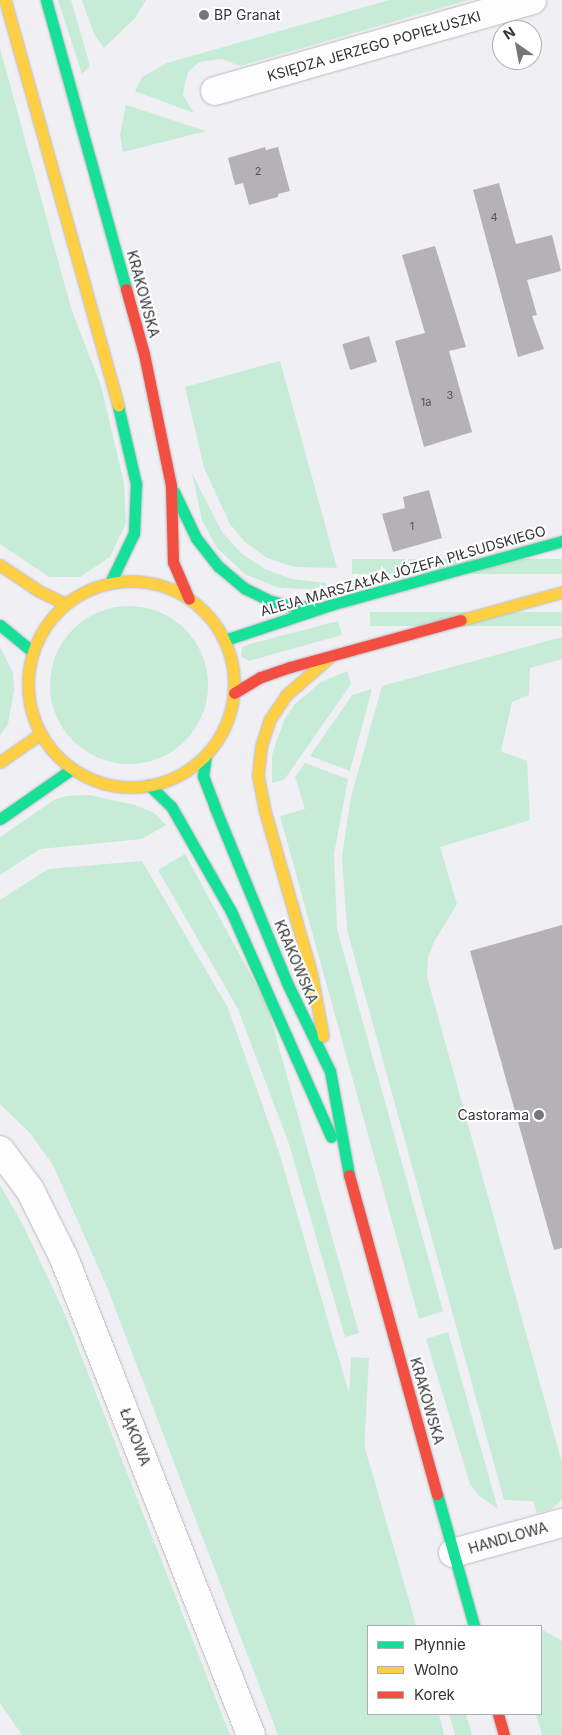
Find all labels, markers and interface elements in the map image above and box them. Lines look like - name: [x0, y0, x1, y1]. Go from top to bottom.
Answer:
- place label: BP Granat: [214, 7, 280, 23]
- street label: KSIĘDZA JERZEGO POPIEŁUSZKI: [265, 7, 483, 85]
- marker: BP Granat: [198, 9, 210, 21]
- north arrow: [492, 20, 542, 70]
- text: N: [500, 23, 518, 43]
- house number: 2: [255, 164, 261, 178]
- house number: 4: [490, 210, 498, 224]
- street label: KRAKOWSKA: [123, 249, 163, 339]
- house number: 3: [447, 388, 453, 402]
- house number: 1a: [421, 395, 431, 409]
- house number: 1: [410, 519, 414, 533]
- street label: ALEJA MARSZAŁKA JÓZEFA PIŁSUDSKIEGO: [258, 522, 548, 620]
- street label: KRAKOWSKA: [271, 917, 321, 1007]
- place label: Castorama: [457, 1107, 529, 1123]
- marker: Castorama: [533, 1109, 545, 1121]
- street label: KRAKOWSKA: [407, 1356, 447, 1446]
- street label: ŁĄKOWA: [116, 1406, 154, 1468]
- street label: HANDLOWA: [466, 1519, 550, 1557]
- legend: [367, 1625, 542, 1715]
- text: Płynnie: [414, 1635, 466, 1654]
- text: Wolno: [414, 1660, 459, 1679]
- text: Korek: [414, 1685, 455, 1704]

